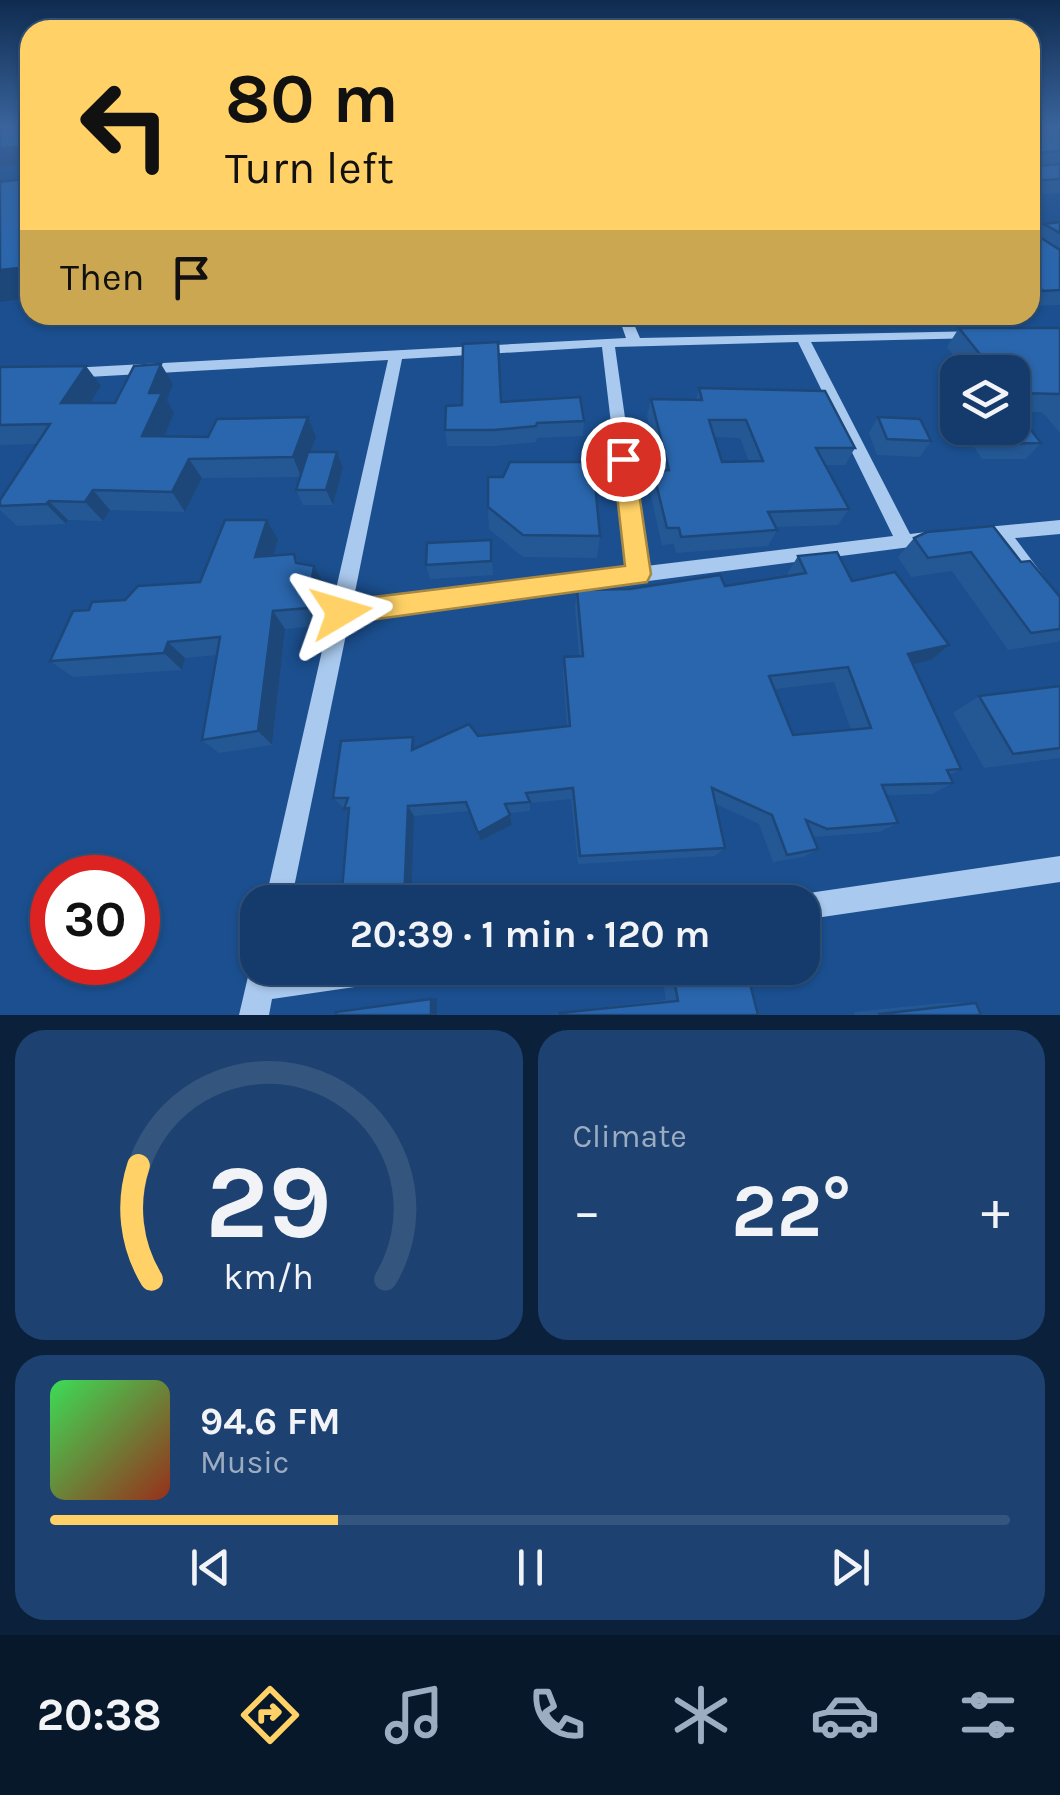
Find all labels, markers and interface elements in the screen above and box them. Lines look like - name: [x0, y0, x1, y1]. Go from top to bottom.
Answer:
- text: 80 m: [225, 58, 399, 140]
- icon: left: [60, 60, 190, 190]
- text: Turn left: [225, 142, 394, 194]
- icon: arrive: [164, 250, 219, 305]
- text: Then: [60, 255, 144, 300]
- map controls: [940, 355, 1030, 445]
- button: layers: [940, 355, 1030, 445]
- pin: [581, 417, 666, 502]
- icon: arrive: [596, 432, 651, 487]
- position arrow: [289, 560, 393, 664]
- speed limit sign: 30: [30, 855, 160, 985]
- text: 20:39 · 1 min · 120 m: [350, 912, 710, 957]
- text: Climate: [573, 1118, 687, 1155]
- text: 29: [206, 1142, 332, 1263]
- text: 22°: [731, 1167, 851, 1255]
- text: −: [573, 1179, 601, 1243]
- text: +: [981, 1179, 1010, 1243]
- text: km/h: [223, 1256, 314, 1298]
- text: 94.6 FM: [200, 1399, 341, 1444]
- text: Music: [200, 1444, 289, 1481]
- icon: previous: [183, 1540, 238, 1595]
- icon: pause: [503, 1540, 558, 1595]
- icon: next: [823, 1540, 878, 1595]
- icon: directions: [235, 1680, 305, 1750]
- icon: music: [379, 1680, 449, 1750]
- icon: phone: [522, 1680, 592, 1750]
- icon: climate: [666, 1680, 736, 1750]
- icon: car: [810, 1680, 880, 1750]
- icon: filters: [953, 1680, 1023, 1750]
- text: 20:38: [37, 1689, 162, 1741]

